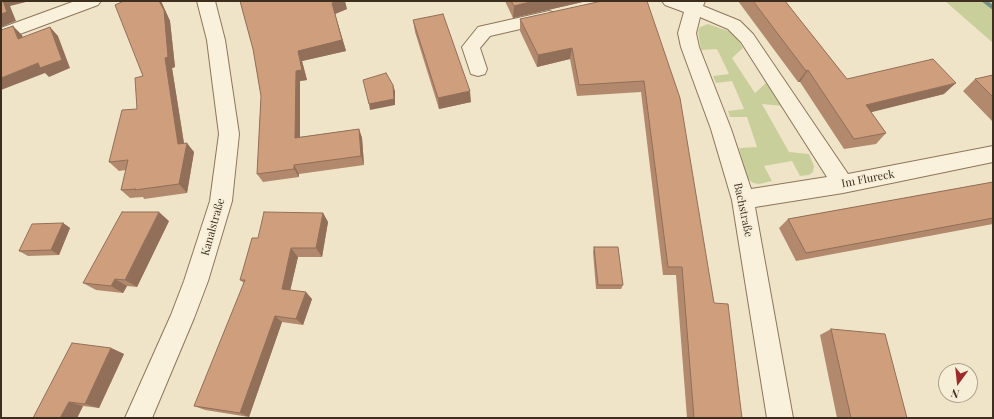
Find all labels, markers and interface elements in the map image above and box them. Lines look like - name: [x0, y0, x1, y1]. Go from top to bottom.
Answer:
- street label: Im Flureck: [840, 167, 896, 191]
- street label: Bachstraße: [731, 182, 755, 238]
- street label: Kanalstraße: [199, 197, 227, 257]
- north arrow: [938, 363, 978, 403]
- text: N: [949, 386, 961, 402]

